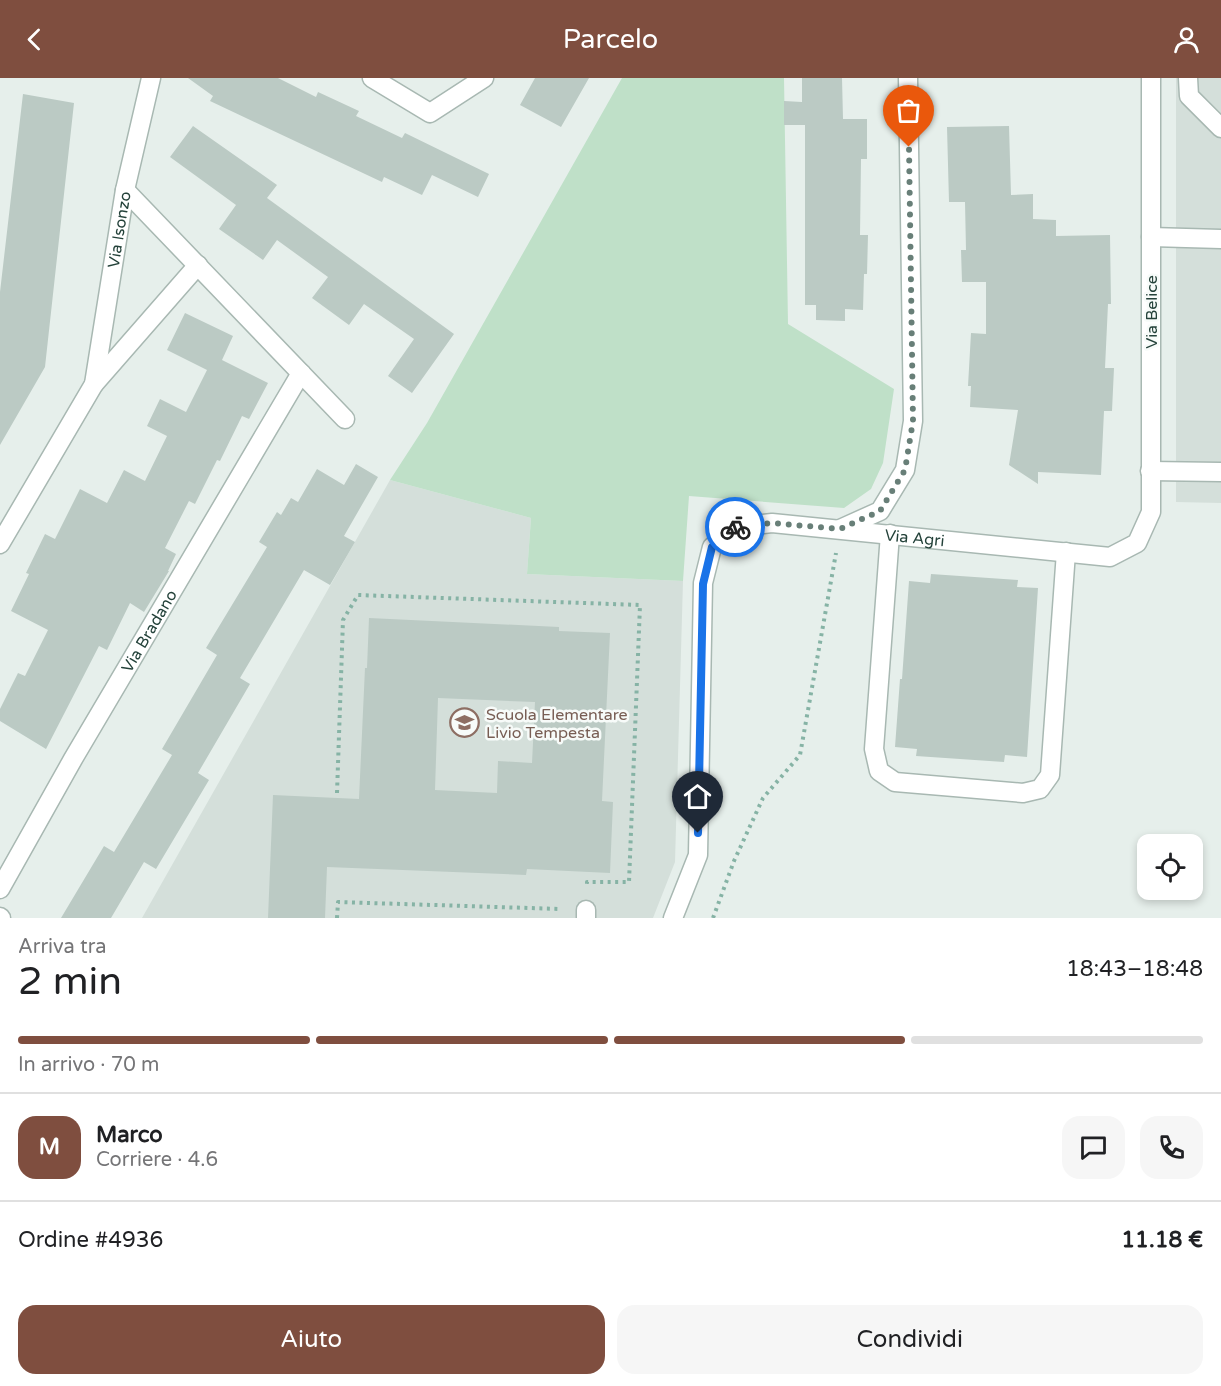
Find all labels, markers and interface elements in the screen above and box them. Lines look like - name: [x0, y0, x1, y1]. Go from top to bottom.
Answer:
- icon: back: [18, 23, 51, 56]
- text: Parcelo: [563, 23, 658, 56]
- icon: person: [1170, 23, 1203, 56]
- pin: [883, 85, 934, 147]
- icon: bag: [892, 94, 925, 127]
- street label: Via Isonzo: [104, 190, 136, 269]
- street label: Via Belice: [1142, 275, 1162, 349]
- courier: [705, 497, 765, 557]
- icon: bike: [719, 511, 752, 544]
- street label: Via Agri: [884, 525, 945, 551]
- street label: Via Bradano: [117, 586, 182, 676]
- place label: Scuola Elementare Livio Tempesta: [486, 705, 628, 743]
- school or university icon: Scuola Elementare Livio Tempesta: [449, 707, 481, 739]
- pin: [672, 771, 723, 833]
- icon: home: [681, 780, 714, 813]
- map controls: [1137, 834, 1203, 900]
- button: locate: [1137, 834, 1203, 900]
- text: Arriva tra: [18, 935, 107, 959]
- text: 18:43–18:48: [1066, 956, 1203, 982]
- text: 2 min: [18, 958, 122, 1005]
- text: In arrivo · 70 m: [18, 1053, 159, 1077]
- button: chat: [1062, 1116, 1125, 1179]
- button: phone: [1140, 1116, 1203, 1179]
- text: Marco: [96, 1122, 163, 1148]
- text: M: [39, 1134, 60, 1160]
- text: Corriere · 4.6: [96, 1148, 218, 1172]
- text: Ordine #4936: [18, 1227, 163, 1253]
- text: 11.18 €: [1121, 1227, 1203, 1253]
- button: Aiuto: [18, 1305, 605, 1374]
- button: Condividi: [617, 1305, 1203, 1374]

